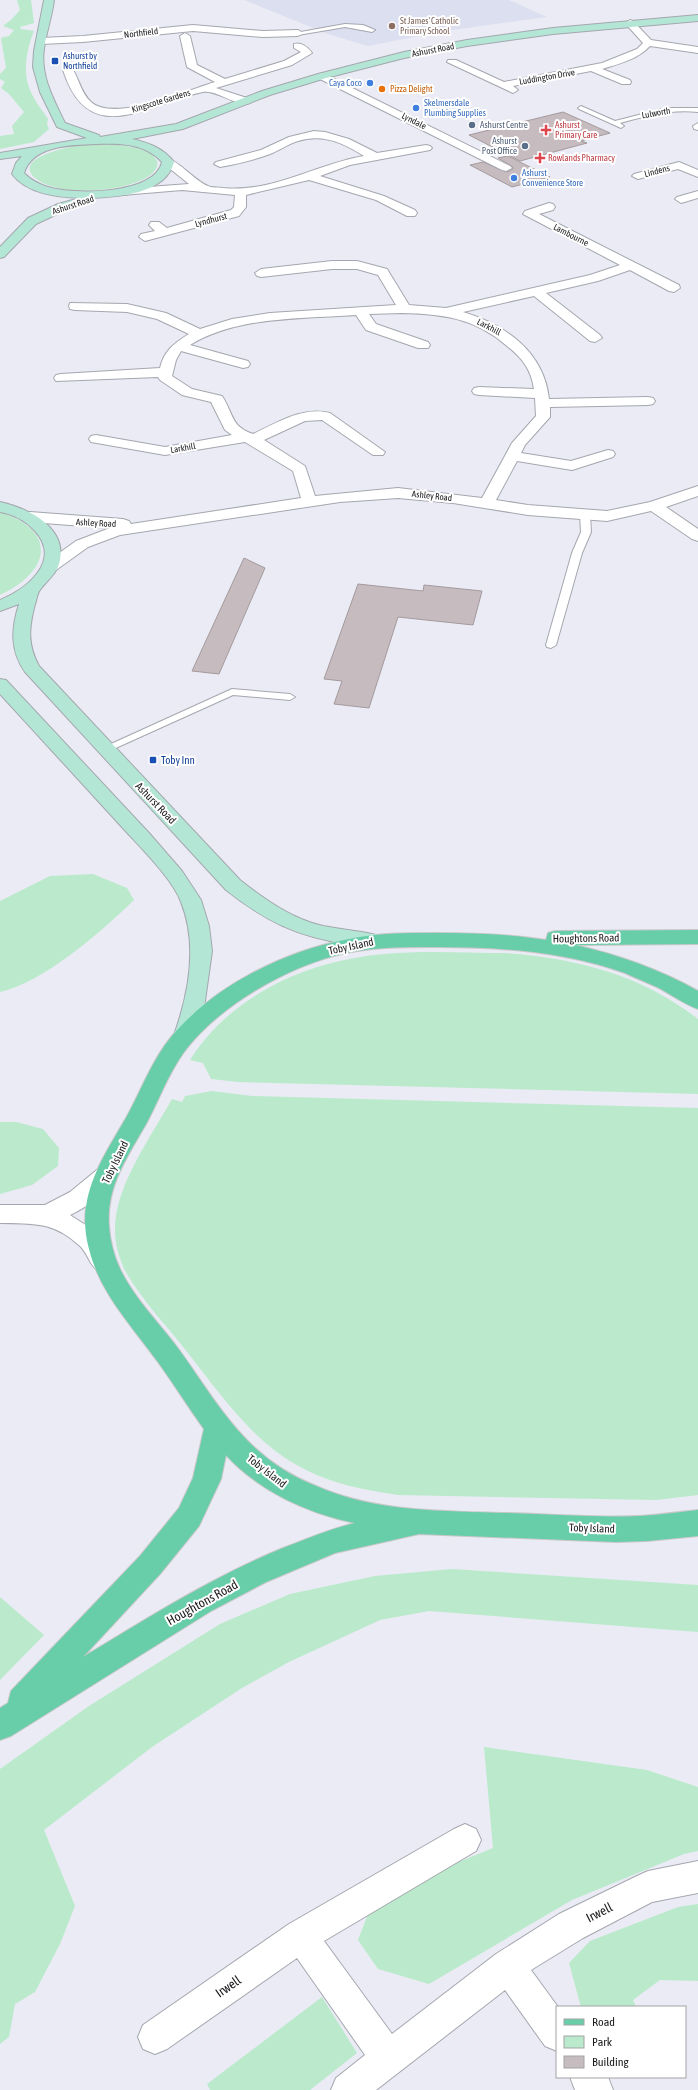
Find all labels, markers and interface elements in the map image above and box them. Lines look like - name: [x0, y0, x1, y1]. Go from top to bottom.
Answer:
- place label: St James' Catholic Primary School: [400, 16, 459, 36]
- marker: St James' Catholic Primary School: [387, 21, 397, 31]
- street label: Northfield: [123, 26, 159, 40]
- street label: Ashurst Road: [411, 41, 455, 59]
- place label: Ashurst by Northfield: [63, 51, 97, 71]
- marker: Ashurst by Northfield: [50, 56, 60, 66]
- street label: Luddington Drive: [518, 67, 576, 87]
- place label: Caya Coco: [329, 78, 362, 88]
- marker: Caya Coco: [365, 78, 375, 88]
- marker: Pizza Delight: [377, 84, 387, 94]
- place label: Pizza Delight: [390, 84, 433, 94]
- street label: Kingscote Gardens: [130, 87, 192, 115]
- place label: Skelmersdale Plumbing Supplies: [424, 98, 486, 118]
- marker: Skelmersdale Plumbing Supplies: [411, 103, 421, 113]
- street label: Lulworth: [641, 106, 671, 120]
- street label: Lyndale: [400, 111, 428, 131]
- marker: Ashurst Centre: [467, 120, 477, 130]
- place label: Ashurst Centre: [480, 120, 528, 130]
- place label: Ashurst Primary Care: [555, 120, 597, 140]
- marker: Ashurst Primary Care: [540, 124, 552, 136]
- place label: Ashurst Post Office: [482, 136, 517, 156]
- marker: Ashurst Post Office: [520, 141, 530, 151]
- marker: Rowlands Pharmacy: [535, 153, 545, 163]
- place label: Rowlands Pharmacy: [548, 153, 615, 163]
- street label: Lindens: [643, 163, 671, 179]
- place label: Ashurst Convenience Store: [522, 168, 583, 188]
- marker: Ashurst Convenience Store: [509, 173, 519, 183]
- street label: Ashurst Road: [51, 194, 95, 216]
- street label: Lyndhurst: [194, 211, 228, 229]
- street label: Lambourne: [552, 222, 590, 248]
- street label: Larkhill: [475, 317, 503, 338]
- street label: Larkhill: [170, 441, 197, 455]
- street label: Ashley Road: [411, 489, 453, 503]
- street label: Ashley Road: [76, 517, 116, 529]
- place label: Toby Inn: [161, 754, 195, 766]
- marker: Toby Inn: [148, 755, 158, 765]
- street label: Ashurst Road: [133, 780, 179, 826]
- street label: Houghtons Road: [552, 931, 620, 945]
- street label: Toby Island: [327, 935, 375, 957]
- street label: Toby Island: [100, 1139, 130, 1185]
- street label: Toby Island: [245, 1452, 289, 1490]
- street label: Toby Island: [569, 1521, 615, 1535]
- street label: Houghtons Road: [164, 1577, 240, 1628]
- street label: Irwell: [584, 1899, 615, 1925]
- street label: Irwell: [213, 1972, 244, 2000]
- legend: [556, 2006, 686, 2078]
- text: Road: [592, 2015, 615, 2029]
- text: Park: [592, 2035, 613, 2049]
- text: Building: [592, 2055, 630, 2069]

